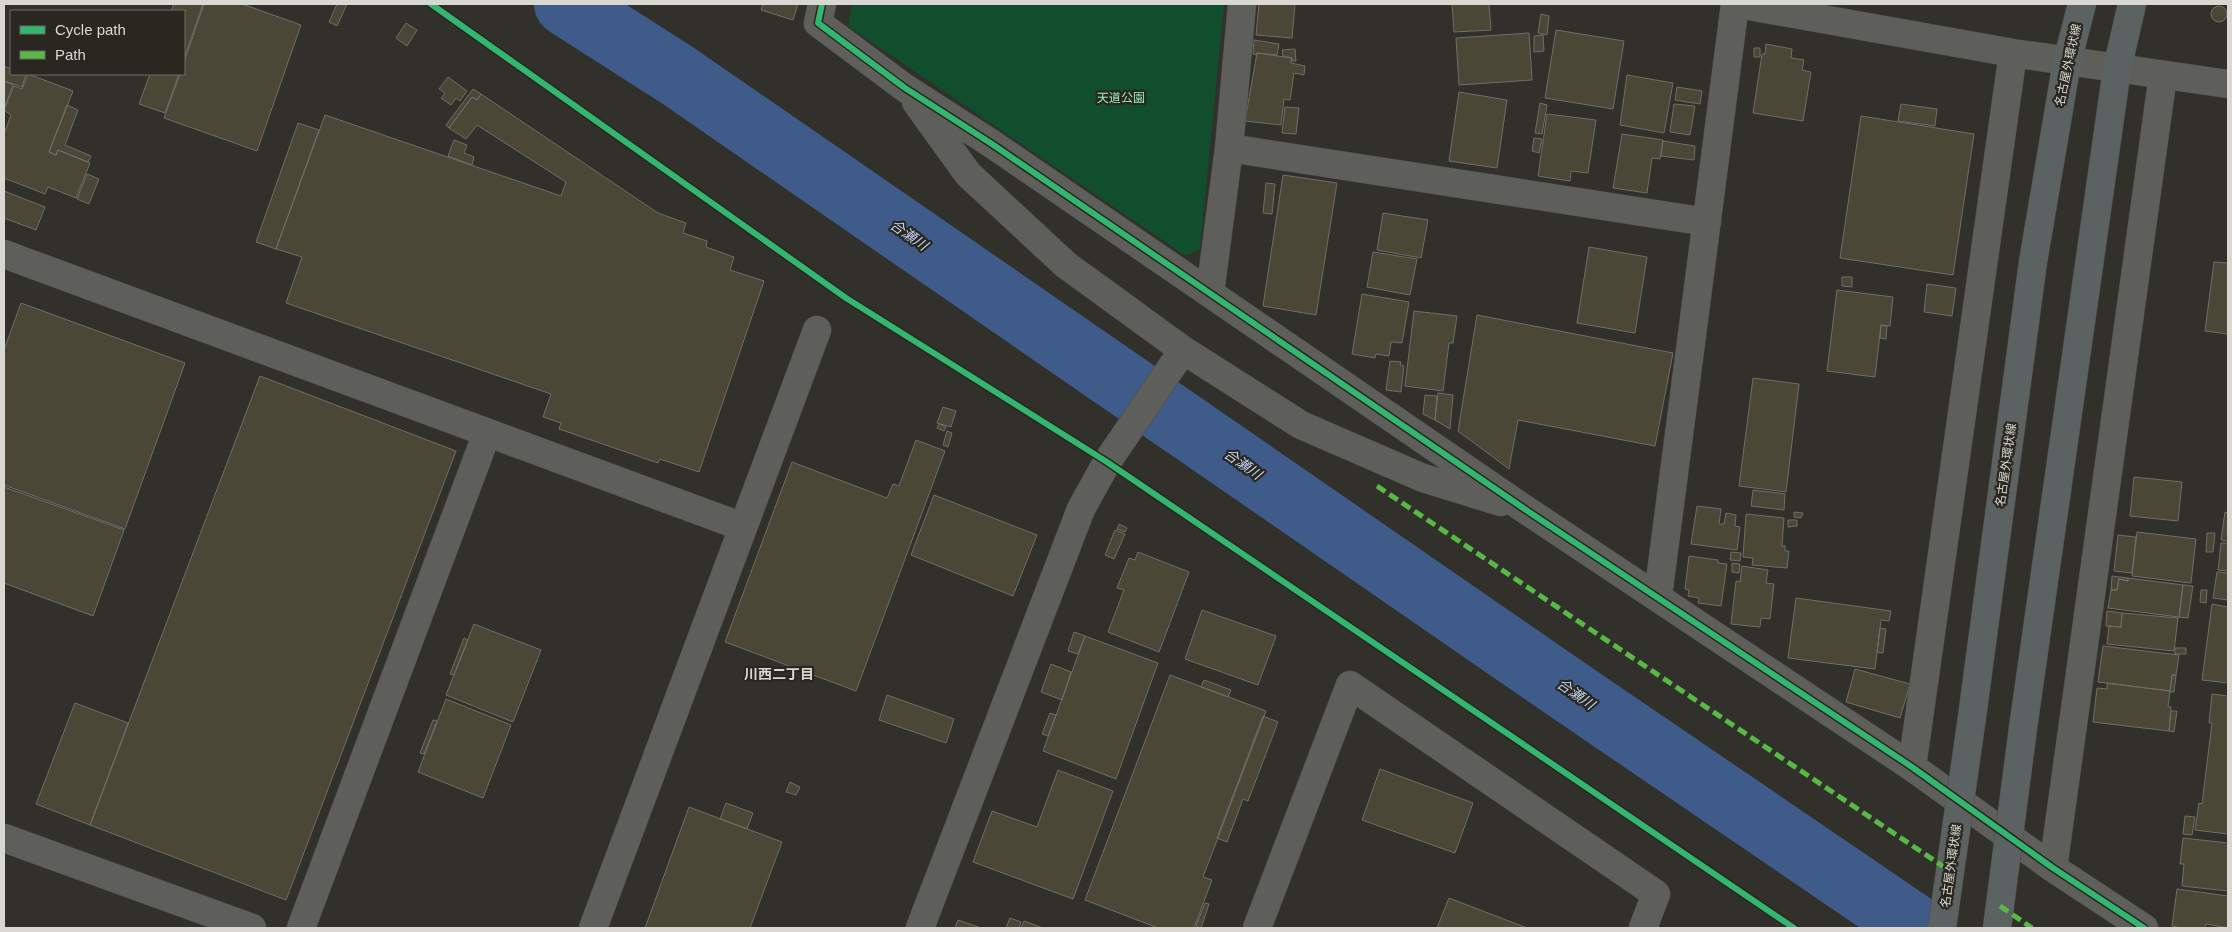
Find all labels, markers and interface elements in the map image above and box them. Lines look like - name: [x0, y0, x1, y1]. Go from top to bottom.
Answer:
- legend: [10, 10, 185, 75]
- text: Cycle path: [55, 21, 126, 38]
- street label: 名古屋外環状線: [2052, 22, 2084, 108]
- text: Path: [55, 46, 86, 63]
- park label: 天道公園: [1097, 91, 1145, 105]
- water label: 合瀬川: [887, 216, 932, 255]
- street label: 名古屋外環状線: [1993, 422, 2019, 508]
- water label: 合瀬川: [1221, 445, 1266, 484]
- district label: 川西二丁目: [744, 666, 814, 682]
- water label: 合瀬川: [1554, 675, 1599, 714]
- street label: 名古屋外環状線: [1938, 823, 1964, 909]

